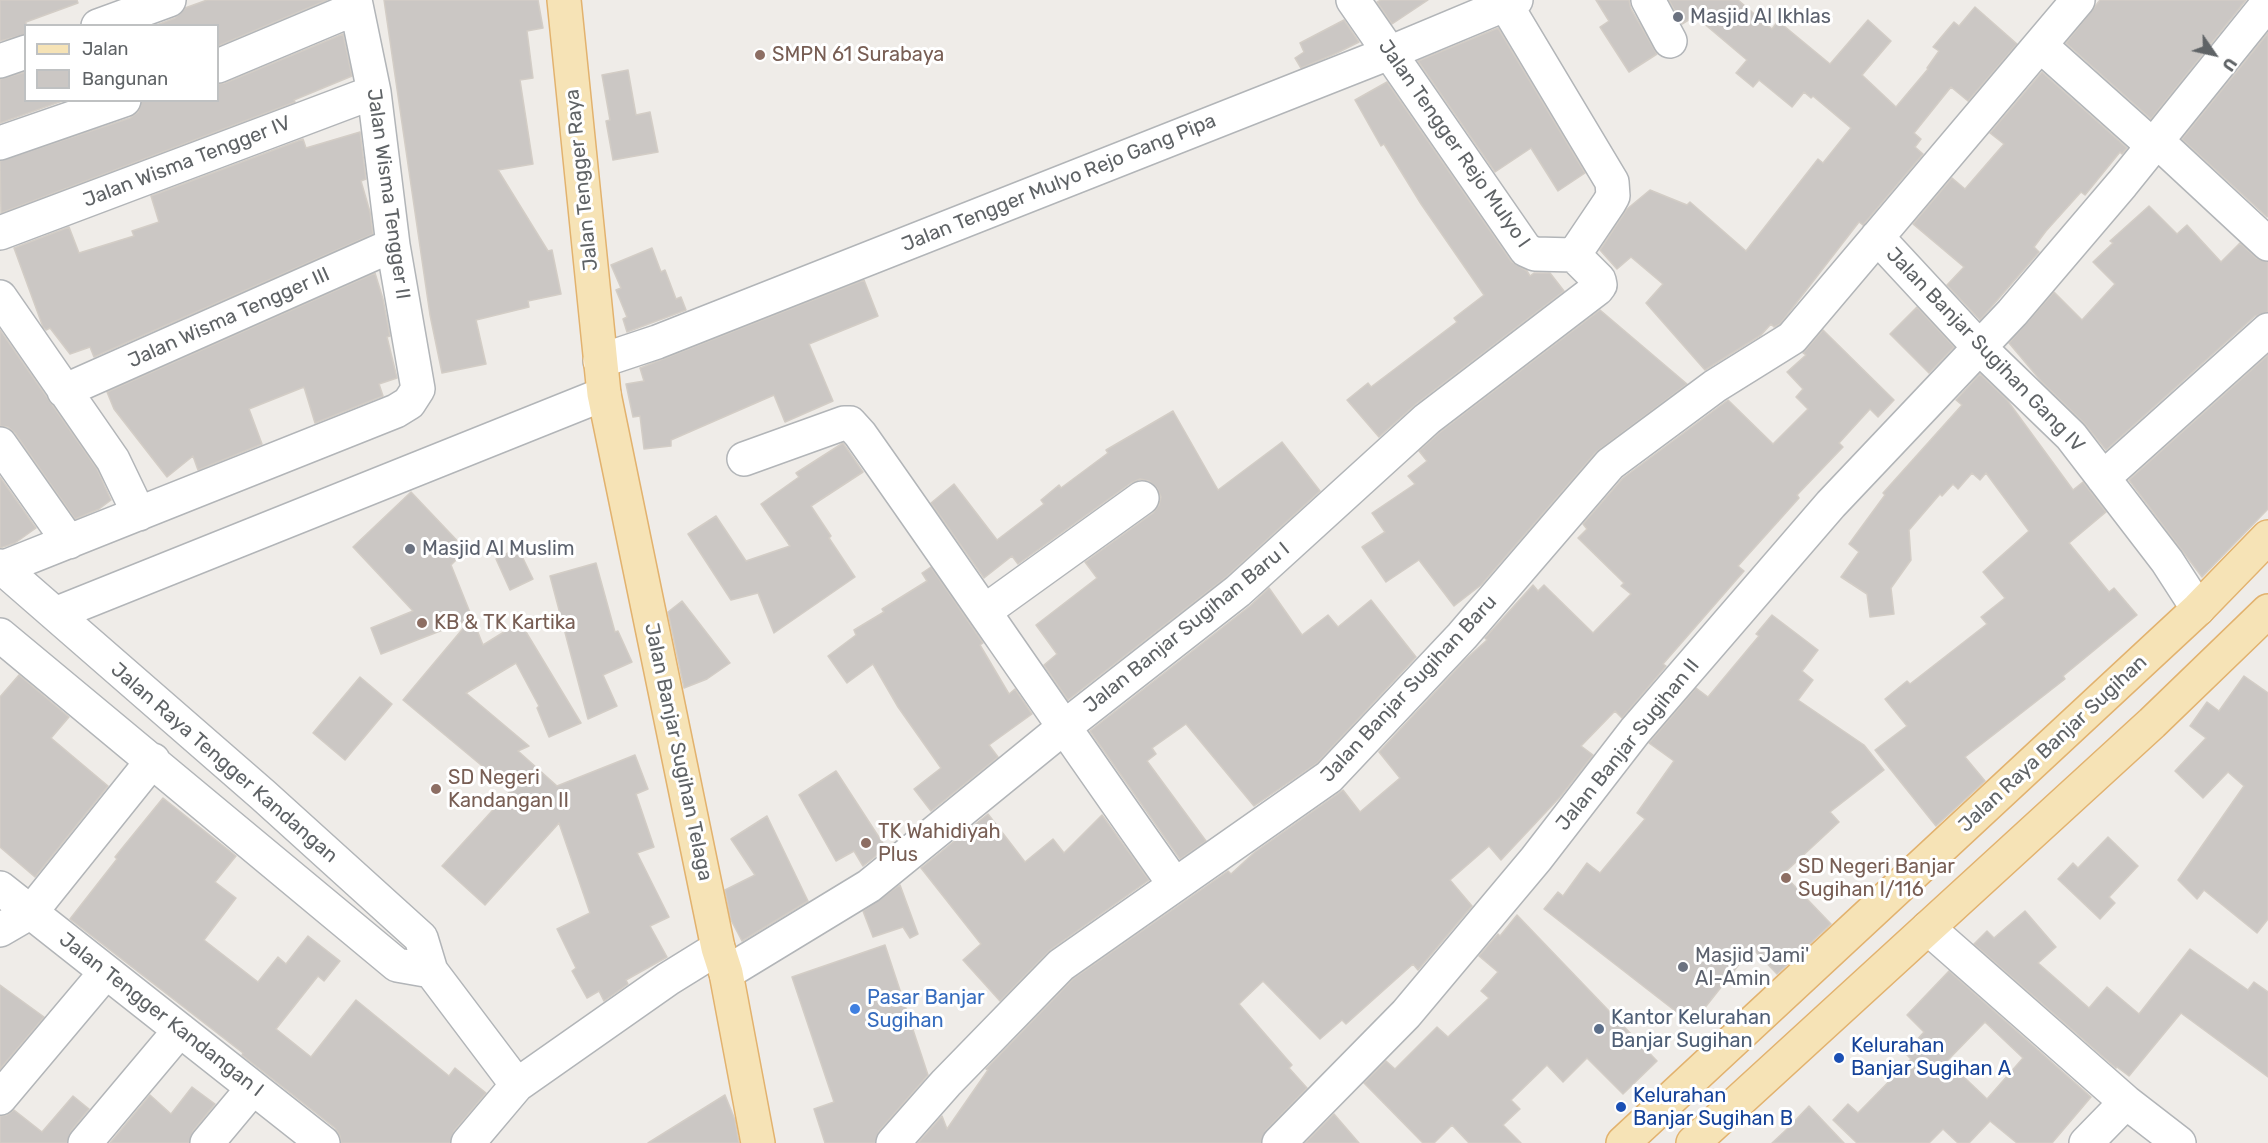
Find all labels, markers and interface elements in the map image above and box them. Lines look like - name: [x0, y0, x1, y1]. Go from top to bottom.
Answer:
- place label: Masjid Al Ikhlas: [1690, 5, 1831, 29]
- marker: Masjid Al Ikhlas: [1671, 10, 1685, 24]
- legend: [24, 24, 219, 102]
- north arrow: [2184, 24, 2244, 84]
- street label: Jalan Tengger Rejo Mulyo I: [1373, 36, 1535, 252]
- text: Jalan: [82, 38, 129, 60]
- place label: SMPN 61 Surabaya: [772, 43, 944, 67]
- marker: SMPN 61 Surabaya: [753, 48, 767, 62]
- text: U: [2218, 54, 2240, 74]
- text: Bangunan: [82, 68, 168, 90]
- street label: Jalan Wisma Tengger II: [361, 87, 415, 301]
- street label: Jalan Tengger Raya: [561, 88, 603, 272]
- street label: Jalan Tengger Mulyo Rejo Gang Pipa: [898, 109, 1220, 257]
- street label: Jalan Wisma Tengger IV: [80, 111, 294, 213]
- street label: Jalan Banjar Sugihan Gang IV: [1881, 243, 2089, 457]
- street label: Jalan Wisma Tengger III: [124, 263, 334, 373]
- place label: Masjid Al Muslim: [422, 537, 575, 561]
- street label: Jalan Banjar Sugihan Baru I: [1079, 538, 1295, 718]
- marker: Masjid Al Muslim: [403, 542, 417, 556]
- street label: Jalan Banjar Sugihan Baru: [1316, 590, 1502, 788]
- place label: KB & TK Kartika: [434, 611, 576, 635]
- marker: KB & TK Kartika: [415, 616, 429, 630]
- street label: Jalan Banjar Sugihan Telaga: [639, 621, 717, 883]
- street label: Jalan Raya Banjar Sugihan: [1954, 650, 2152, 838]
- street label: Jalan Banjar Sugihan II: [1551, 654, 1705, 836]
- street label: Jalan Raya Tengger Kandangan: [106, 658, 342, 868]
- place label: SD Negeri Kandangan II: [448, 766, 569, 813]
- marker: SD Negeri Kandangan II: [429, 782, 443, 796]
- place label: TK Wahidiyah Plus: [878, 820, 1001, 867]
- marker: TK Wahidiyah Plus: [859, 836, 873, 850]
- place label: SD Negeri Banjar Sugihan I/116: [1798, 855, 1955, 902]
- marker: SD Negeri Banjar Sugihan I/116: [1779, 871, 1793, 885]
- street label: Jalan Tengger Kandangan I: [54, 928, 268, 1102]
- place label: Masjid Jami' Al-Amin: [1695, 944, 1809, 991]
- marker: Masjid Jami' Al-Amin: [1676, 960, 1690, 974]
- place label: Pasar Banjar Sugihan: [867, 986, 985, 1033]
- marker: Pasar Banjar Sugihan: [848, 1002, 862, 1016]
- place label: Kantor Kelurahan Banjar Sugihan: [1611, 1006, 1771, 1053]
- marker: Kantor Kelurahan Banjar Sugihan: [1592, 1022, 1606, 1036]
- place label: Kelurahan Banjar Sugihan A: [1851, 1034, 2011, 1081]
- marker: Kelurahan Banjar Sugihan A: [1832, 1051, 1846, 1065]
- place label: Kelurahan Banjar Sugihan B: [1633, 1084, 1793, 1131]
- marker: Kelurahan Banjar Sugihan B: [1614, 1100, 1628, 1114]

